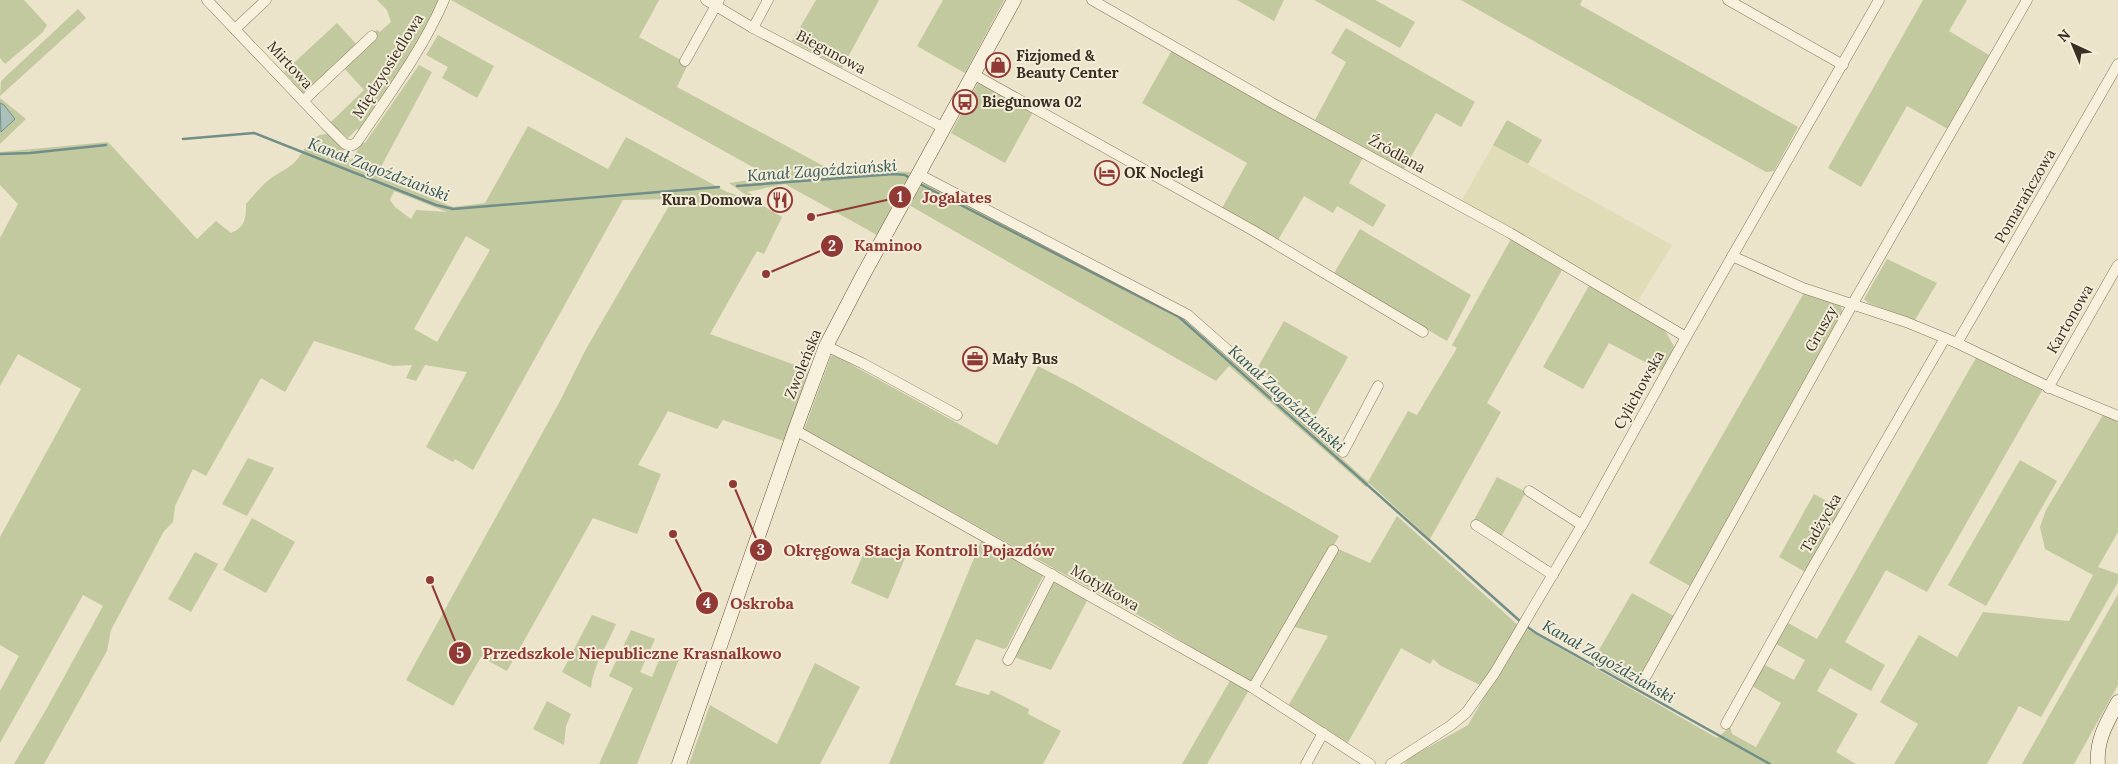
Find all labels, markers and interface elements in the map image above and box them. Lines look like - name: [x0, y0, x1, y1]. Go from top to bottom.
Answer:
- street label: Międzyosiedlowa: [348, 10, 427, 122]
- north arrow: [2048, 20, 2098, 70]
- street label: Biegunowa: [793, 25, 870, 78]
- text: N: [2054, 25, 2074, 46]
- street label: Mirtowa: [263, 37, 317, 93]
- place label: Fizjomed & Beauty Center: [1016, 46, 1120, 82]
- shop icon: Fizjomed & Beauty Center: [985, 52, 1011, 78]
- bus stop icon: Biegunowa 02: [952, 89, 978, 115]
- place label: Biegunowa 02: [982, 92, 1082, 111]
- street label: Źródlana: [1366, 130, 1429, 177]
- water label: Kanał Zagoździański: [305, 133, 453, 205]
- street label: Pomarańczowa: [1990, 145, 2059, 246]
- water label: Kanał Zagoździański: [746, 155, 898, 185]
- hotel icon: OK Noclegi: [1094, 160, 1120, 186]
- place label: OK Noclegi: [1124, 163, 1204, 182]
- callout: Jogalates: [887, 182, 1002, 213]
- restaurant icon: Kura Domowa: [767, 187, 793, 213]
- text: 1: [897, 187, 903, 206]
- text: Jogalates: [922, 187, 992, 207]
- place label: Kura Domowa: [661, 190, 762, 209]
- callout: Kaminoo: [819, 230, 932, 261]
- text: Kaminoo: [854, 235, 922, 255]
- text: 2: [828, 236, 836, 255]
- street label: Kartonowa: [2042, 281, 2097, 357]
- street label: Gruszy: [1800, 302, 1841, 355]
- street label: Zwoleńska: [780, 326, 825, 402]
- water label: Kanał Zagoździański: [1225, 340, 1349, 456]
- office icon: Mały Bus: [962, 346, 988, 372]
- street label: Cylichowska: [1609, 347, 1668, 432]
- place label: Mały Bus: [992, 349, 1058, 368]
- street label: Tadżycka: [1796, 490, 1845, 556]
- callout: Okręgowa Stacja Kontroli Pojazdów: [749, 535, 1064, 566]
- text: 3: [757, 540, 765, 559]
- text: Okręgowa Stacja Kontroli Pojazdów: [784, 540, 1054, 560]
- street label: Motylkowa: [1067, 560, 1143, 615]
- callout: Oskroba: [695, 588, 803, 619]
- text: 4: [703, 593, 711, 612]
- text: Oskroba: [730, 593, 794, 613]
- water label: Kanał Zagoździański: [1539, 615, 1679, 707]
- callout: Przedszkole Niepubliczne Krasnalkowo: [447, 637, 791, 668]
- text: 5: [456, 643, 464, 662]
- text: Przedszkole Niepubliczne Krasnalkowo: [483, 643, 781, 663]

